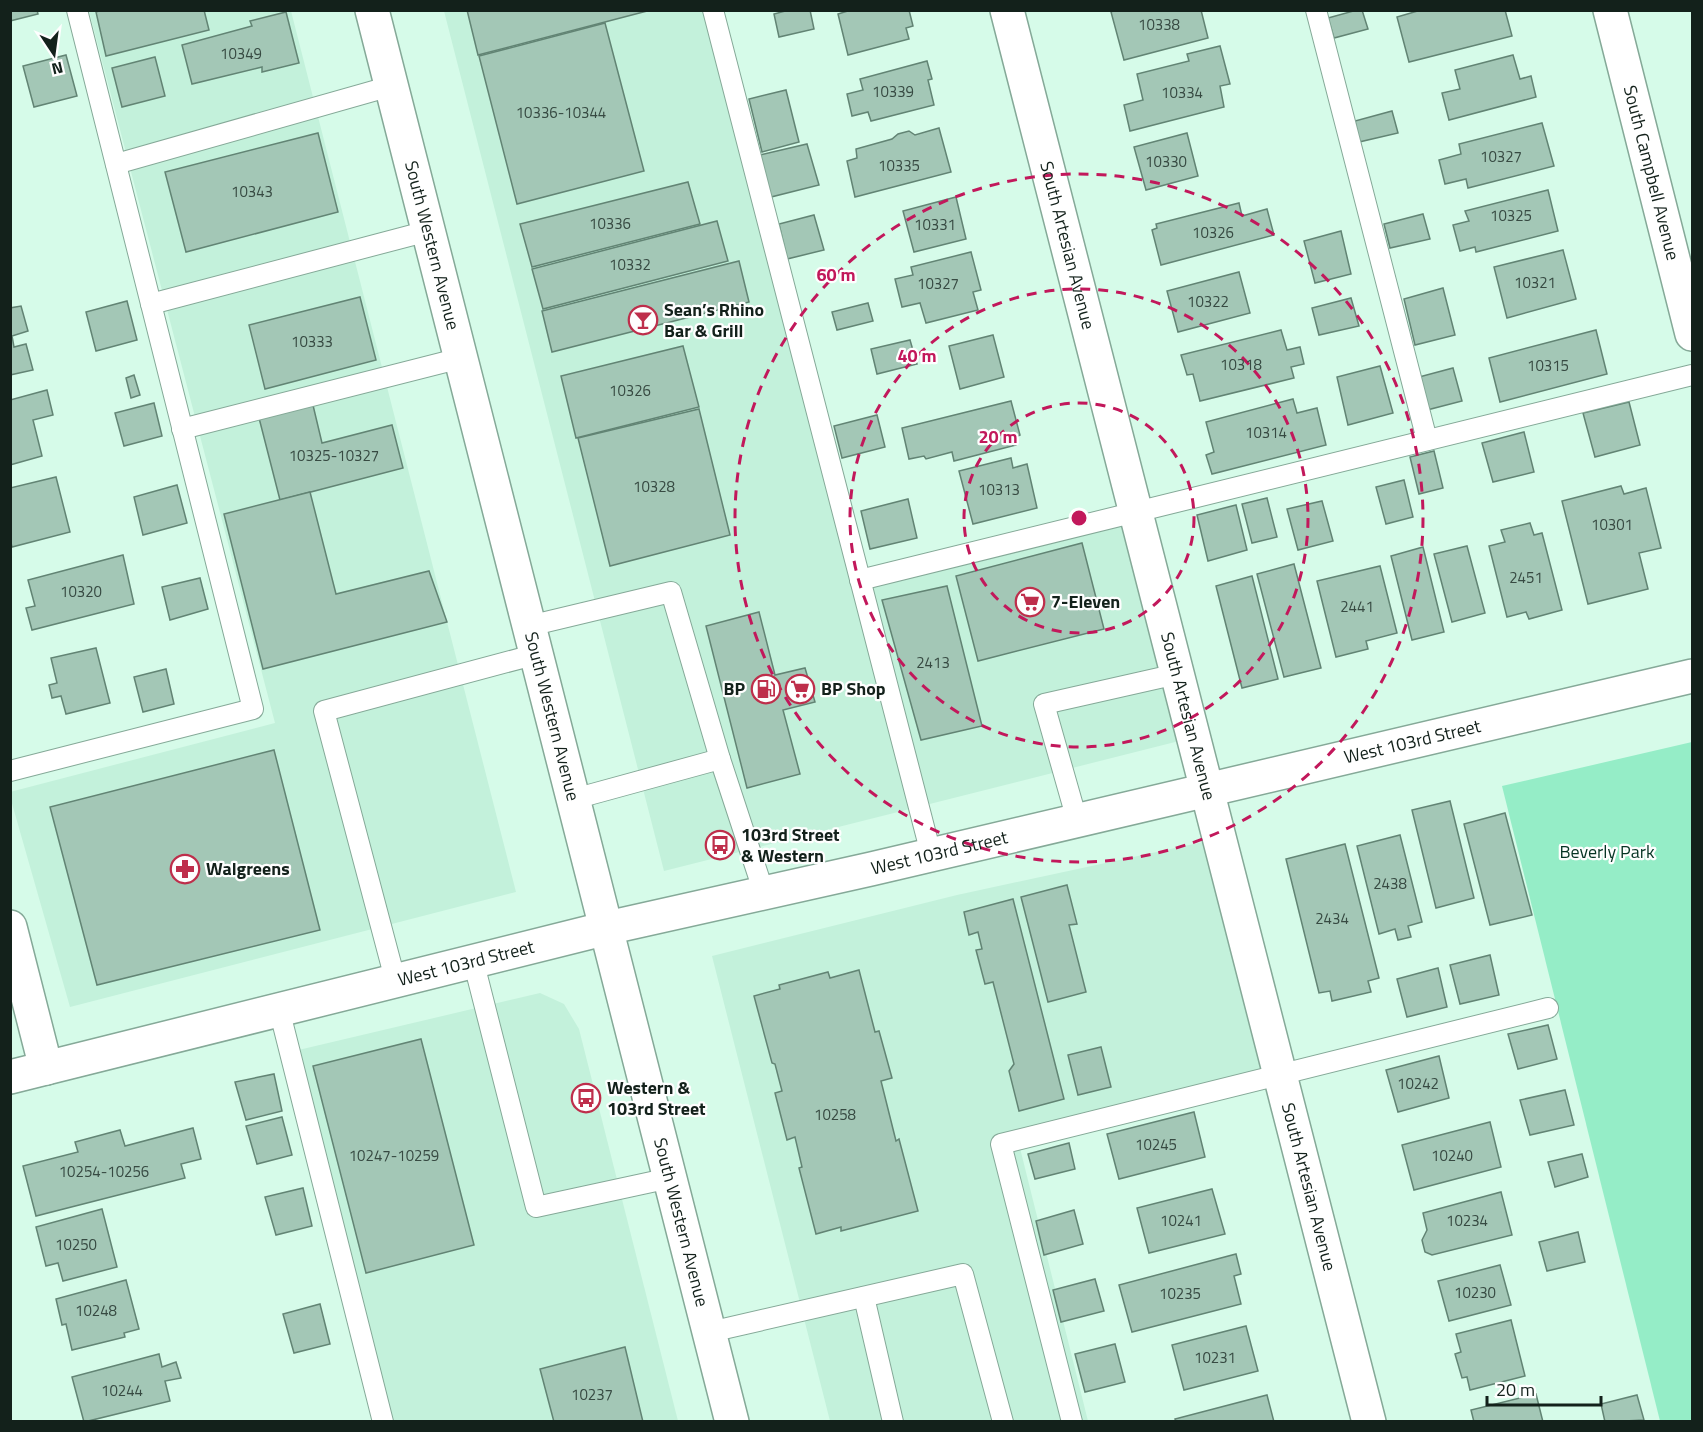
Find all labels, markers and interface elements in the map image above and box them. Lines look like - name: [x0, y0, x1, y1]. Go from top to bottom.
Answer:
- house number: 10338: [1138, 13, 1180, 36]
- north arrow: [24, 24, 84, 84]
- house number: 10349: [220, 42, 262, 65]
- text: N: [49, 56, 65, 82]
- house number: 10339: [872, 80, 914, 103]
- house number: 10334: [1161, 81, 1203, 104]
- street label: South Campbell Avenue: [1617, 82, 1687, 263]
- house number: 10336-10344: [516, 101, 606, 124]
- house number: 10327: [1480, 145, 1522, 168]
- house number: 10330: [1145, 150, 1187, 173]
- house number: 10335: [878, 154, 920, 177]
- street label: South Western Avenue: [398, 158, 467, 333]
- street label: South Artesian Avenue: [1033, 158, 1102, 332]
- house number: 10343: [231, 180, 273, 203]
- house number: 10325: [1490, 204, 1532, 227]
- house number: 10336: [589, 212, 631, 235]
- house number: 10331: [914, 213, 956, 236]
- house number: 10326: [1192, 221, 1234, 244]
- house number: 10332: [609, 253, 651, 276]
- text: 60 m: [816, 261, 856, 288]
- house number: 10321: [1514, 271, 1556, 294]
- house number: 10327: [917, 272, 959, 295]
- house number: 10322: [1187, 290, 1229, 313]
- place label: Sean’s Rhino Bar & Grill: [664, 296, 764, 344]
- bar icon: Sean’s Rhino Bar & Grill: [627, 304, 659, 336]
- house number: 10333: [291, 330, 333, 353]
- text: 40 m: [897, 342, 937, 369]
- house number: 10318: [1220, 353, 1262, 376]
- house number: 10315: [1527, 354, 1569, 377]
- house number: 10326: [609, 379, 651, 402]
- house number: 10314: [1245, 421, 1287, 444]
- text: 20 m: [978, 423, 1018, 450]
- house number: 10325-10327: [289, 444, 379, 467]
- house number: 10328: [633, 475, 675, 498]
- house number: 10313: [978, 478, 1020, 501]
- centre of rings: [1069, 508, 1089, 528]
- house number: 10301: [1591, 513, 1633, 536]
- house number: 2451: [1509, 566, 1543, 589]
- house number: 10320: [60, 580, 102, 603]
- supermarket icon: 7-Eleven: [1014, 586, 1046, 618]
- place label: 7-Eleven: [1051, 588, 1120, 615]
- house number: 2441: [1340, 595, 1374, 618]
- street label: South Western Avenue: [518, 629, 587, 804]
- street label: South Artesian Avenue: [1154, 629, 1223, 803]
- house number: 2413: [916, 651, 950, 674]
- fuel station icon: BP: [750, 673, 782, 705]
- supermarket icon: BP Shop: [784, 673, 816, 705]
- place label: BP: [723, 675, 745, 702]
- place label: BP Shop: [821, 675, 886, 702]
- street label: West 103rd Street: [1341, 712, 1484, 770]
- place label: 103rd Street & Western: [741, 821, 840, 869]
- street label: West 103rd Street: [868, 823, 1011, 882]
- bus stop icon: 103rd Street & Western: [704, 829, 736, 861]
- park label: Beverly Park: [1559, 838, 1655, 865]
- pharmacy icon: Walgreens: [169, 853, 201, 885]
- place label: Walgreens: [206, 855, 290, 882]
- house number: 2438: [1373, 872, 1407, 895]
- house number: 2434: [1315, 907, 1349, 930]
- street label: West 103rd Street: [395, 933, 538, 993]
- house number: 10242: [1397, 1072, 1439, 1095]
- place label: Western & 103rd Street: [607, 1074, 706, 1122]
- bus stop icon: Western & 103rd Street: [570, 1082, 602, 1114]
- street label: South Artesian Avenue: [1275, 1100, 1344, 1274]
- house number: 10258: [814, 1103, 856, 1126]
- house number: 10245: [1135, 1133, 1177, 1156]
- street label: South Western Avenue: [647, 1135, 716, 1309]
- house number: 10247-10259: [349, 1144, 439, 1167]
- house number: 10240: [1431, 1144, 1473, 1167]
- house number: 10254-10256: [59, 1160, 149, 1183]
- house number: 10241: [1160, 1209, 1202, 1232]
- house number: 10234: [1446, 1209, 1488, 1232]
- house number: 10250: [55, 1233, 97, 1256]
- house number: 10230: [1454, 1281, 1496, 1304]
- house number: 10235: [1159, 1282, 1201, 1305]
- house number: 10248: [75, 1299, 117, 1322]
- house number: 10231: [1194, 1346, 1236, 1369]
- scale bar: [1487, 1369, 1601, 1407]
- text: 20 m: [1496, 1376, 1535, 1403]
- house number: 10244: [101, 1379, 143, 1402]
- house number: 10237: [571, 1383, 613, 1406]

